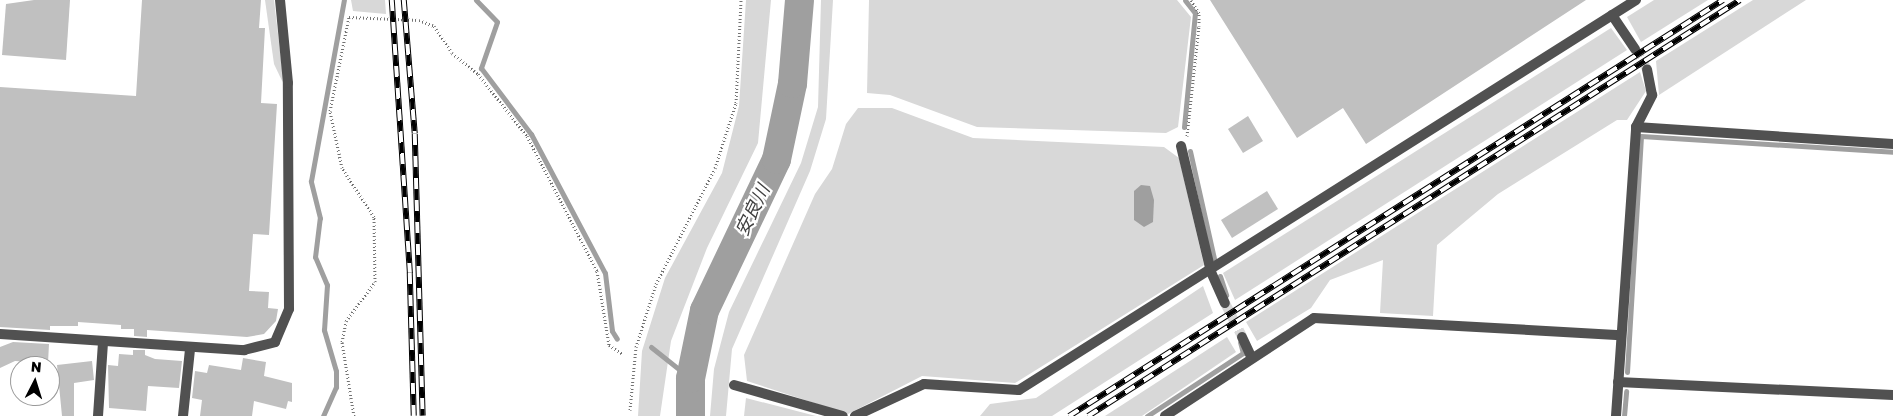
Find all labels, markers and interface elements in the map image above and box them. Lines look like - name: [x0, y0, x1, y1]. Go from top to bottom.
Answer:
- water label: 安良川: [730, 181, 774, 239]
- north arrow: [10, 356, 60, 406]
- text: N: [30, 358, 42, 375]

